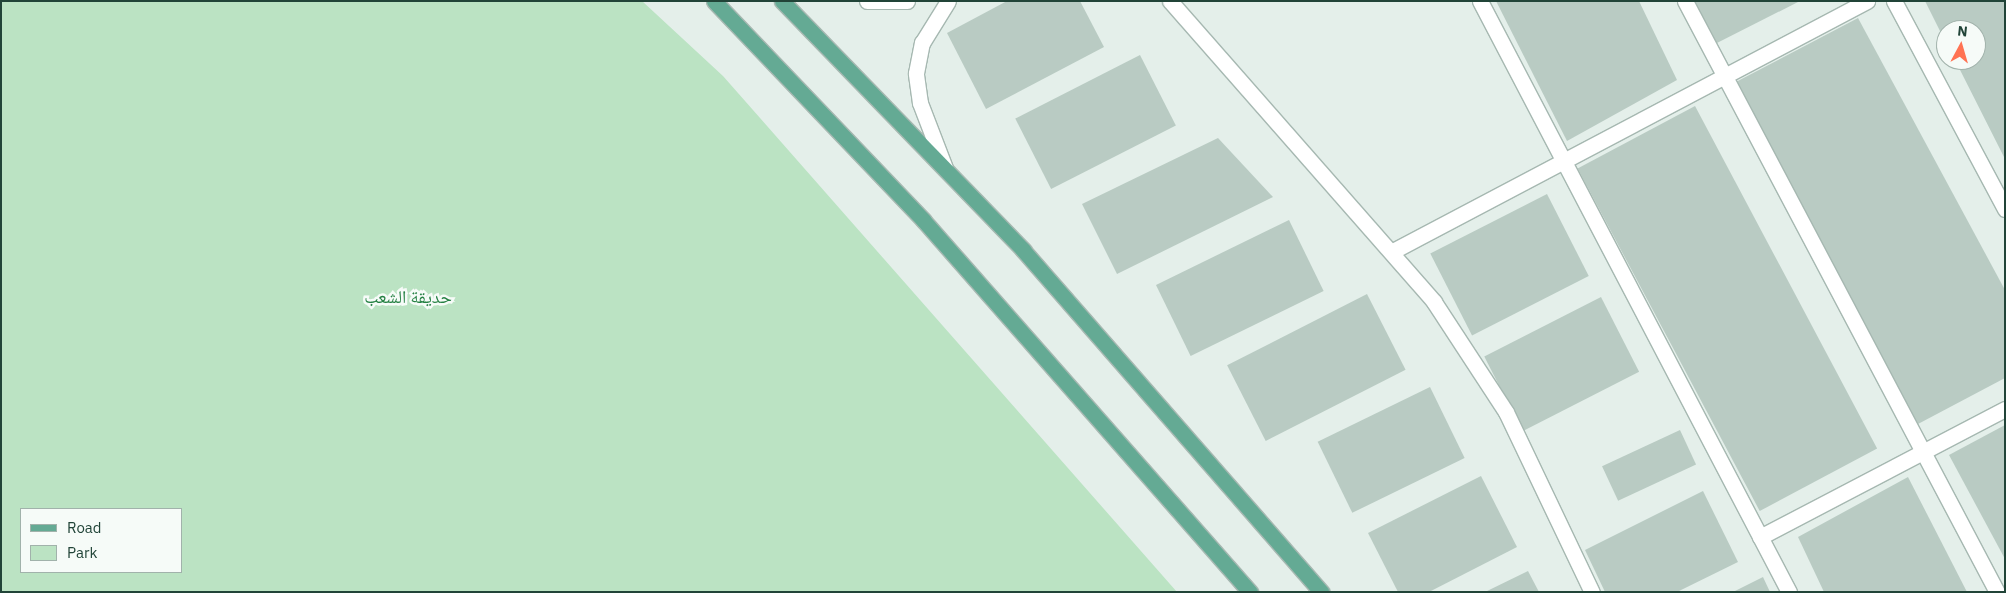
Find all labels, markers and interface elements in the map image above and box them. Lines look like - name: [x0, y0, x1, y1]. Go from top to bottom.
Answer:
- north arrow: [1936, 20, 1986, 70]
- text: N: [1956, 22, 1968, 41]
- park label: حديقة الشعب: [364, 286, 452, 308]
- legend: [20, 508, 182, 573]
- text: Road: [67, 518, 102, 537]
- text: Park: [67, 543, 97, 562]

